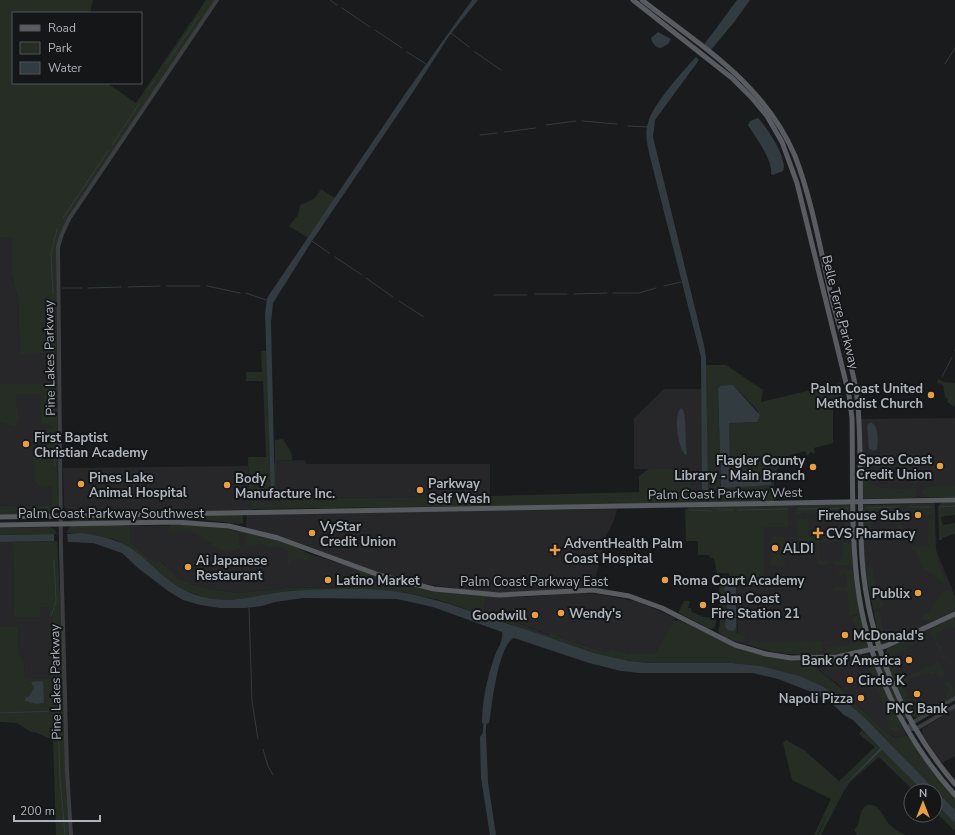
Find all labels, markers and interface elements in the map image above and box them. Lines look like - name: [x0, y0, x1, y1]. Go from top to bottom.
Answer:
- legend: [12, 12, 142, 84]
- text: Road: [48, 20, 76, 36]
- text: Park: [48, 40, 73, 56]
- text: Water: [48, 60, 82, 76]
- street label: Belle Terre Parkway: [817, 253, 863, 371]
- street label: Pine Lakes Parkway: [40, 300, 60, 416]
- place label: Palm Coast United Methodist Church: [811, 380, 923, 413]
- marker: Palm Coast United Methodist Church: [926, 390, 936, 400]
- place label: First Baptist Christian Academy: [34, 429, 148, 462]
- marker: First Baptist Christian Academy: [21, 439, 31, 449]
- place label: Space Coast Credit Union: [856, 451, 933, 484]
- place label: Flagler County Library - Main Branch: [674, 452, 805, 485]
- marker: Space Coast Credit Union: [935, 461, 945, 471]
- marker: Flagler County Library - Main Branch: [808, 462, 818, 472]
- place label: Pines Lake Animal Hospital: [89, 469, 188, 502]
- place label: Body Manufacture Inc.: [235, 470, 335, 503]
- place label: Parkway Self Wash: [428, 475, 490, 508]
- marker: Pines Lake Animal Hospital: [76, 479, 86, 489]
- marker: Body Manufacture Inc.: [222, 480, 232, 490]
- street label: Palm Coast Parkway West: [648, 484, 803, 504]
- marker: Parkway Self Wash: [415, 485, 425, 495]
- street label: Palm Coast Parkway Southwest: [18, 505, 204, 523]
- place label: Firehouse Subs: [818, 507, 910, 525]
- marker: Firehouse Subs: [913, 510, 923, 520]
- place label: VyStar Credit Union: [319, 518, 396, 551]
- place label: CVS Pharmacy: [826, 525, 915, 543]
- marker: VyStar Credit Union: [307, 528, 317, 538]
- marker: CVS Pharmacy: [813, 528, 823, 538]
- place label: AdventHealth Palm Coast Hospital: [564, 535, 683, 568]
- place label: ALDI: [783, 540, 814, 558]
- marker: ALDI: [770, 543, 780, 553]
- marker: AdventHealth Palm Coast Hospital: [549, 544, 561, 556]
- place label: Ai Japanese Restaurant: [196, 552, 267, 585]
- marker: Ai Japanese Restaurant: [183, 562, 193, 572]
- place label: Latino Market: [336, 572, 421, 590]
- place label: Roma Court Academy: [673, 572, 805, 590]
- street label: Palm Coast Parkway East: [460, 573, 609, 591]
- marker: Latino Market: [323, 575, 333, 585]
- marker: Roma Court Academy: [660, 575, 670, 585]
- place label: Publix: [872, 585, 911, 603]
- marker: Publix: [913, 588, 923, 598]
- place label: Palm Coast Fire Station 21: [711, 590, 800, 623]
- marker: Palm Coast Fire Station 21: [698, 600, 708, 610]
- place label: Wendy's: [569, 605, 621, 623]
- place label: Goodwill: [472, 607, 528, 625]
- marker: Wendy's: [556, 608, 566, 618]
- marker: Goodwill: [530, 610, 540, 620]
- street label: Pine Lakes Parkway: [46, 624, 66, 740]
- place label: McDonald's: [853, 627, 924, 645]
- marker: McDonald's: [840, 630, 850, 640]
- place label: Bank of America: [801, 652, 901, 670]
- marker: Bank of America: [904, 655, 914, 665]
- place label: Circle K: [858, 672, 905, 690]
- marker: Circle K: [845, 675, 855, 685]
- marker: PNC Bank: [912, 689, 922, 699]
- place label: Napoli Pizza: [779, 690, 853, 708]
- marker: Napoli Pizza: [856, 693, 866, 703]
- place label: PNC Bank: [886, 700, 949, 718]
- north arrow: [903, 783, 943, 823]
- text: N: [919, 786, 927, 801]
- scale bar: [14, 797, 100, 823]
- text: 200 m: [20, 803, 55, 819]

